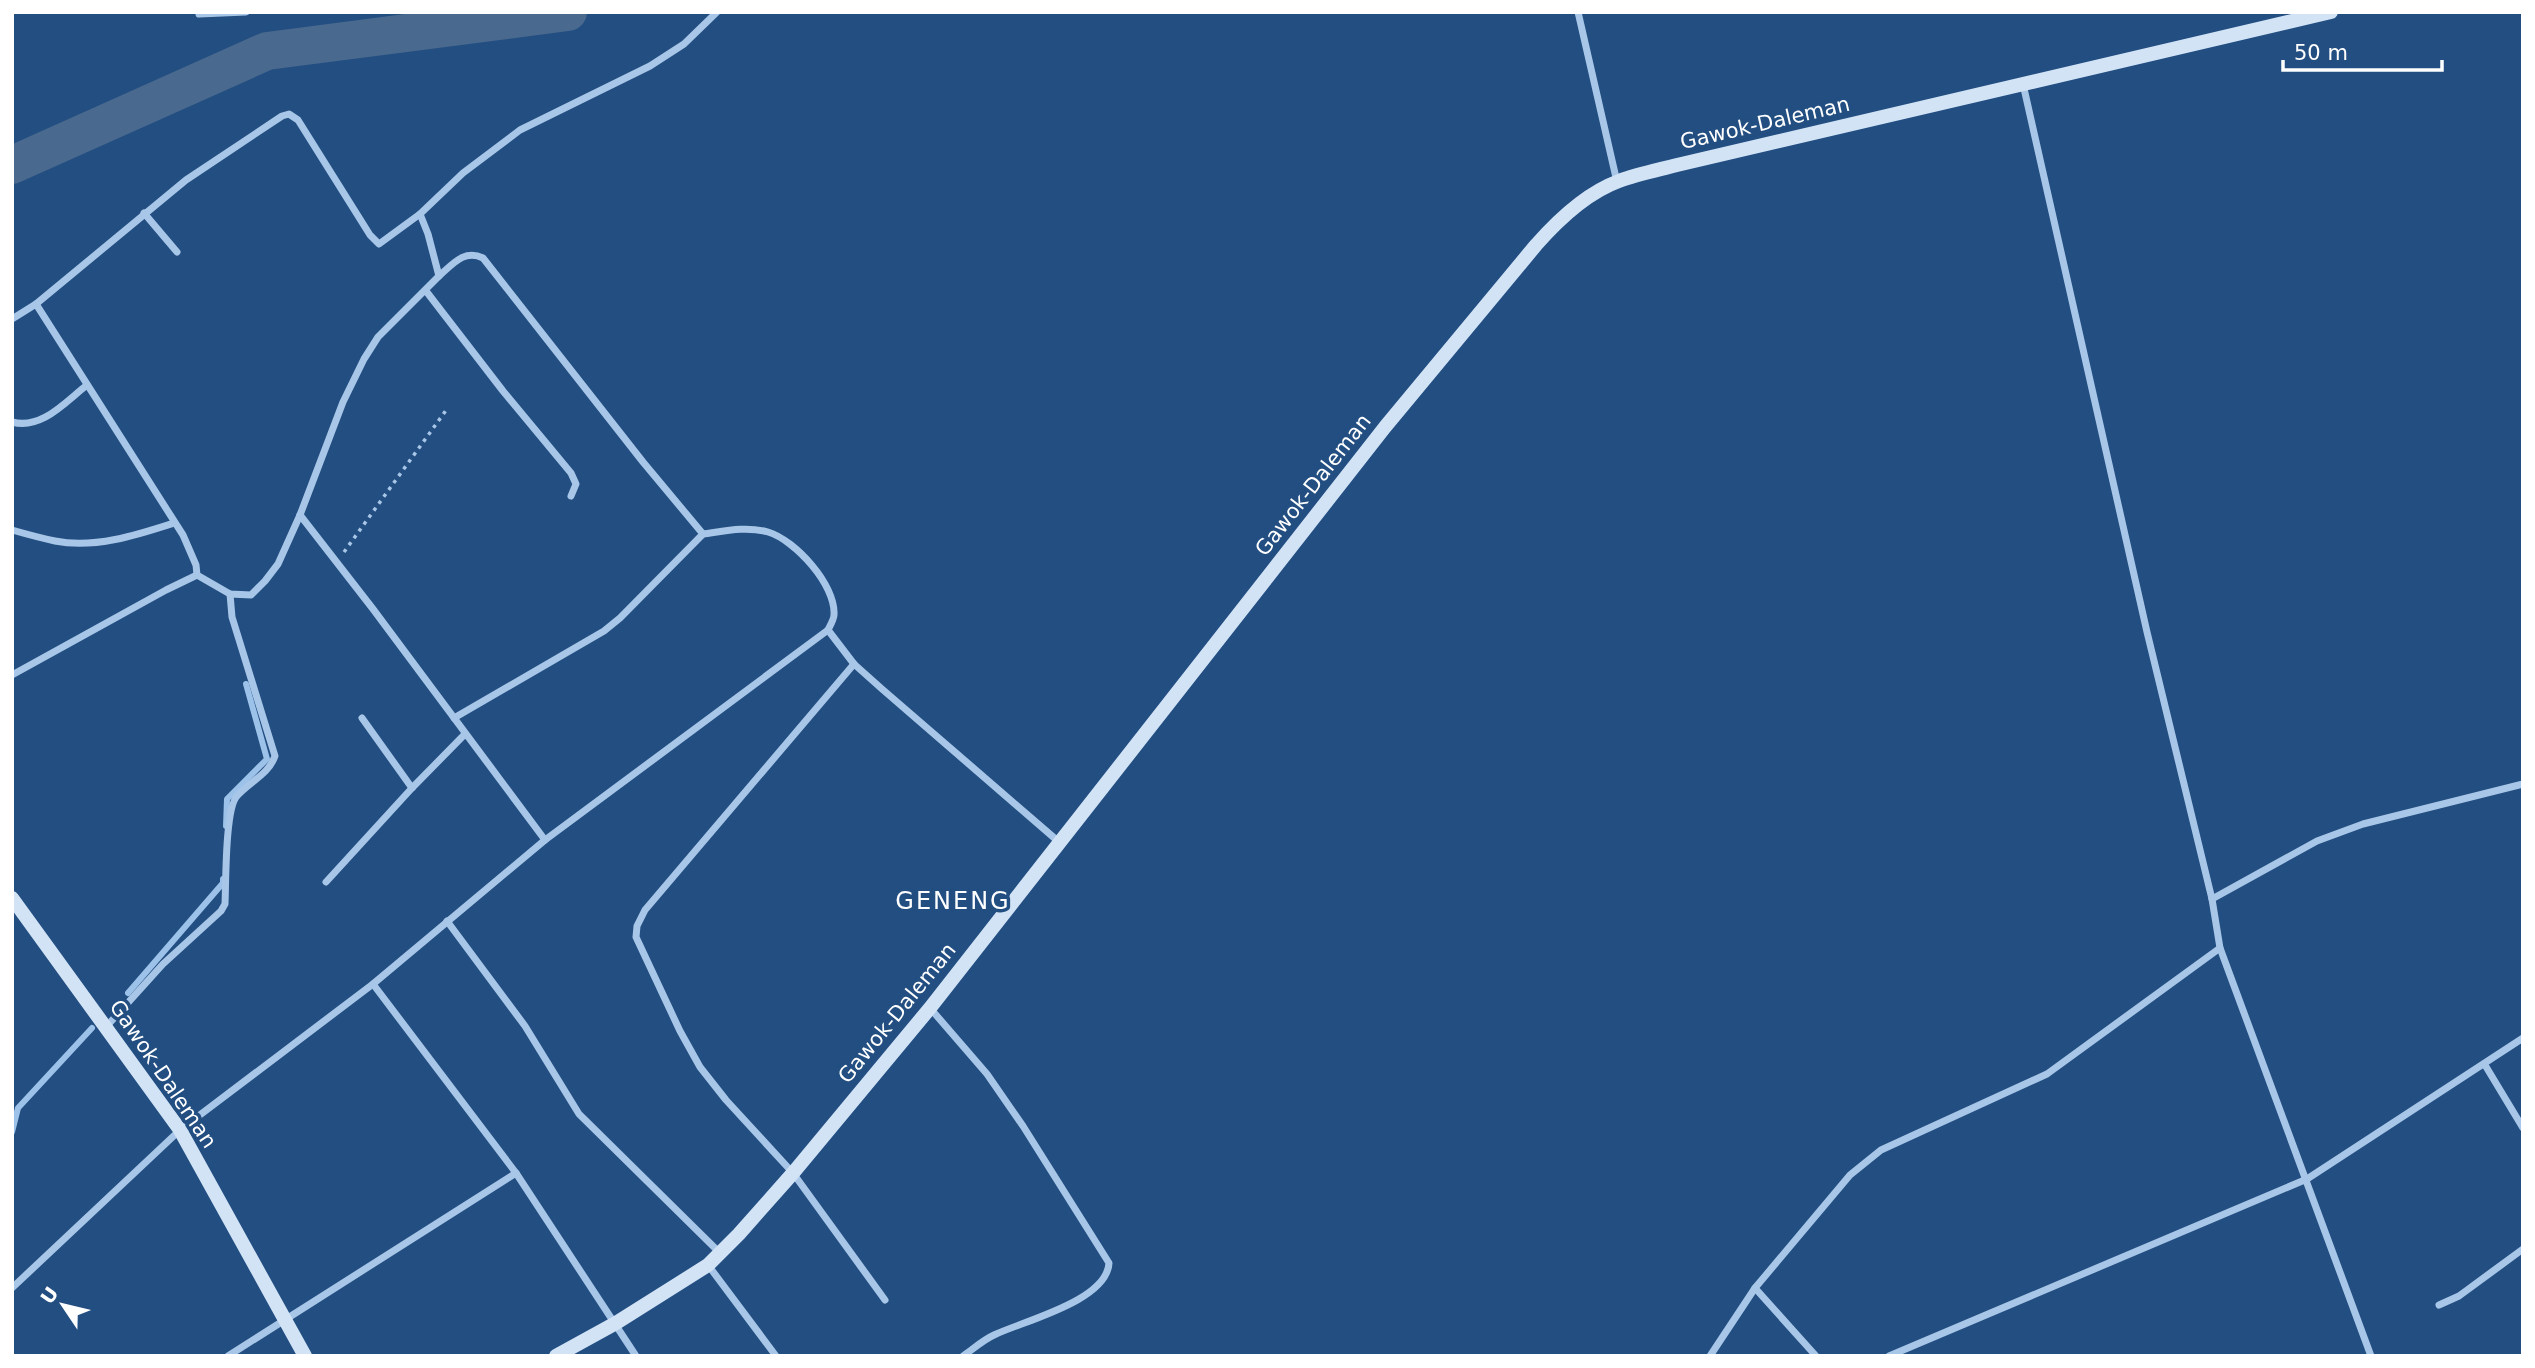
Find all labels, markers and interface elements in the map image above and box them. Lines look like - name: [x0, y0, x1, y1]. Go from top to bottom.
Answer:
- scale bar: [2283, 28, 2442, 72]
- text: 50 m: [2294, 41, 2348, 65]
- street label: Gawok-Daleman: [1678, 92, 1852, 154]
- street label: Gawok-Daleman: [1250, 409, 1376, 561]
- district label: GENENG: [895, 887, 1011, 915]
- street label: Gawok-Daleman: [833, 938, 961, 1088]
- street label: Gawok-Daleman: [105, 995, 221, 1153]
- north arrow: [28, 1270, 98, 1340]
- text: U: [36, 1283, 63, 1308]

